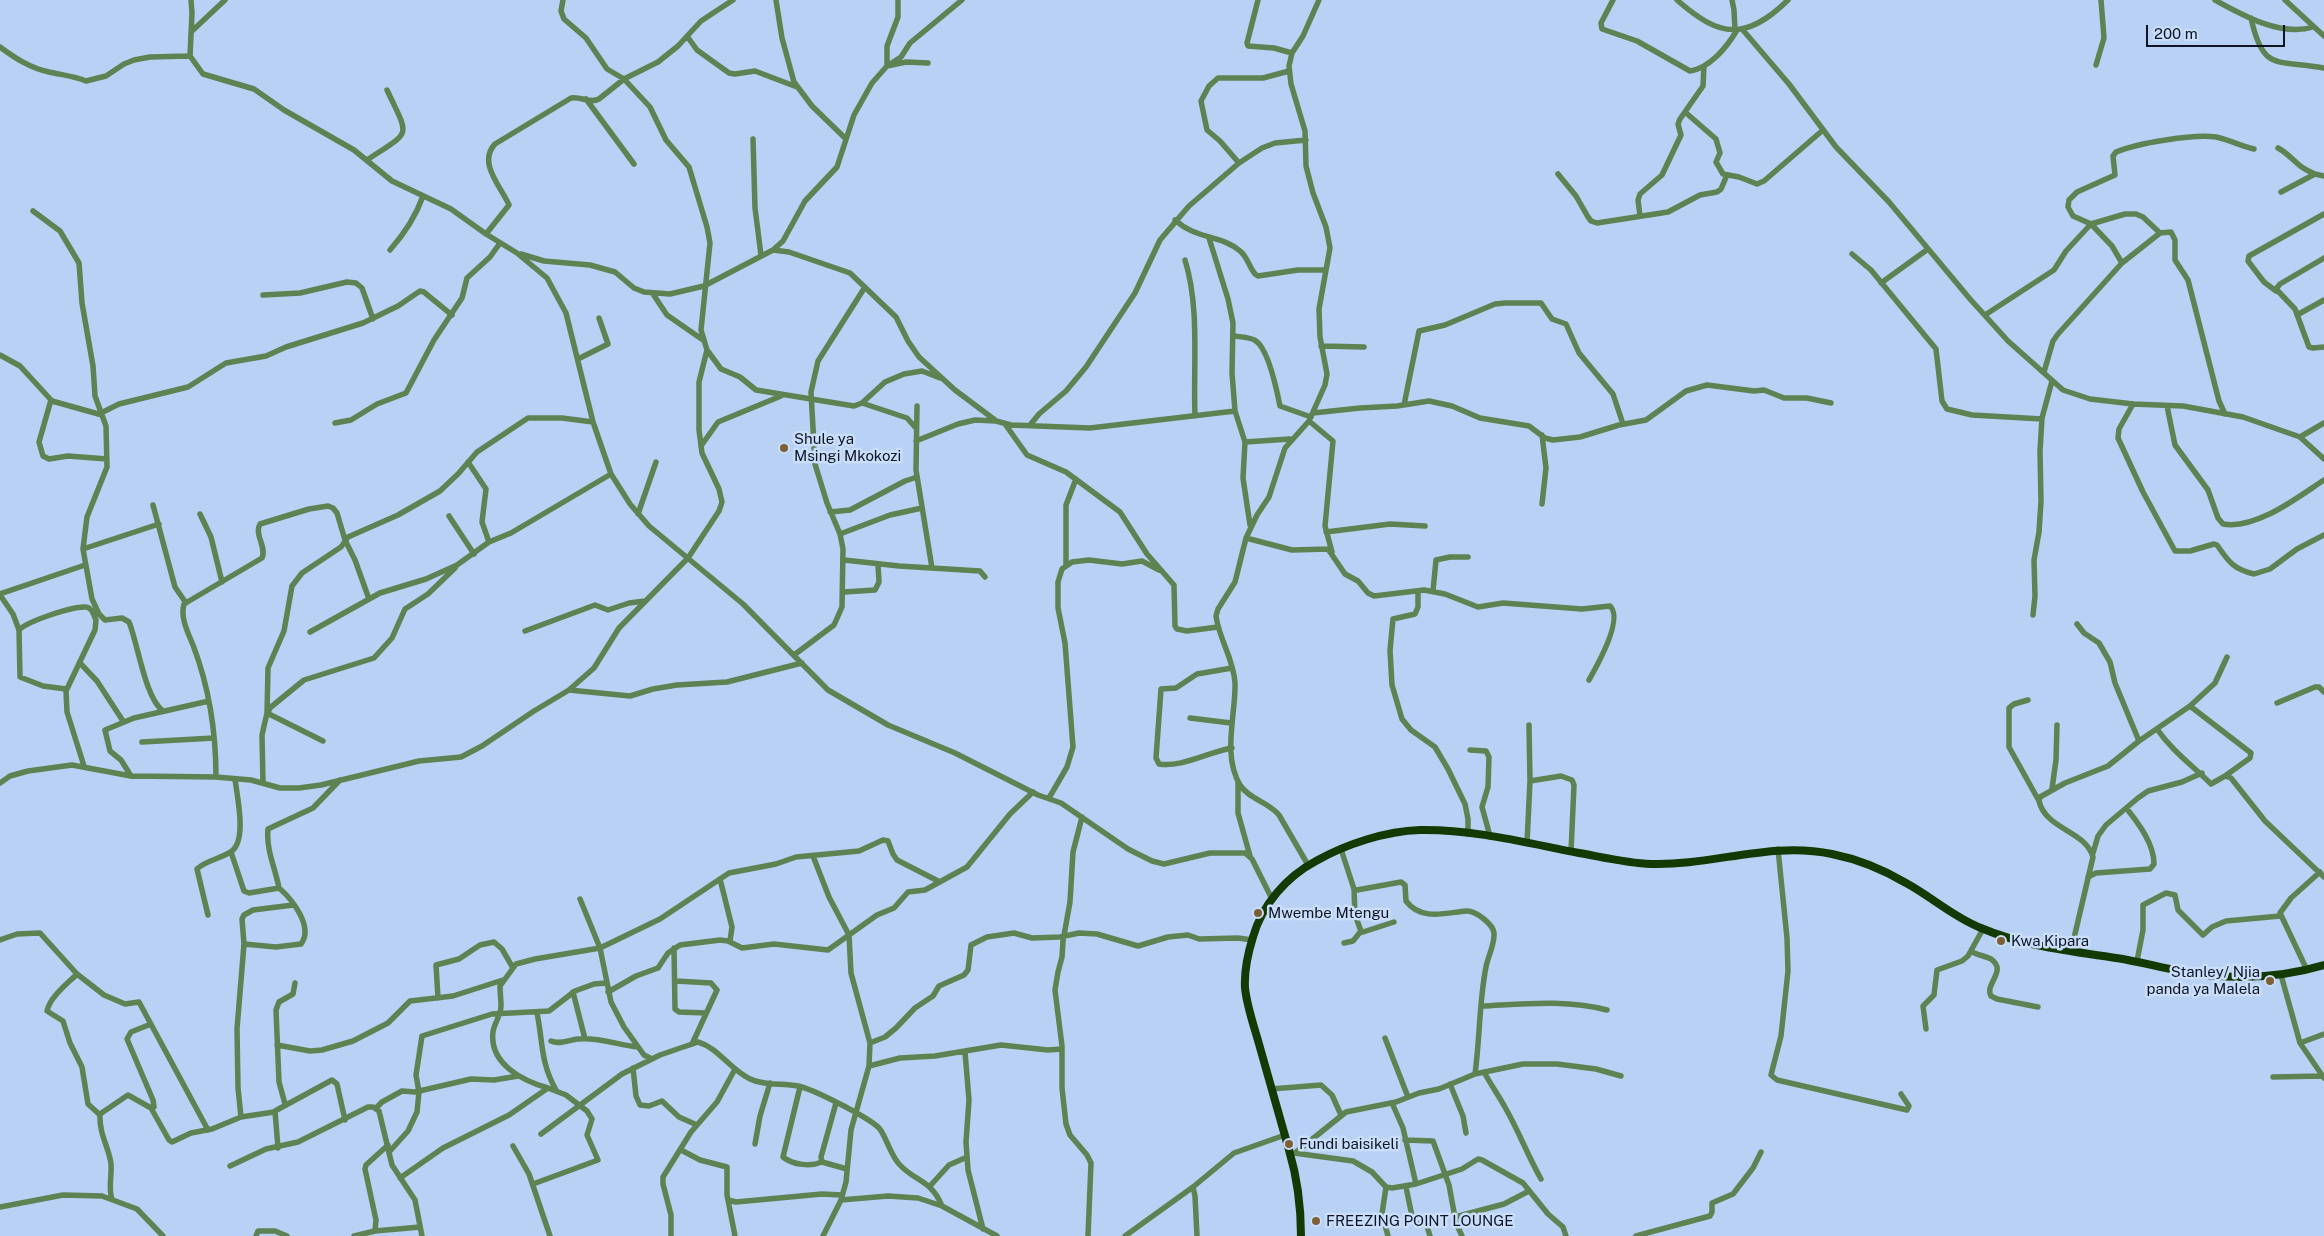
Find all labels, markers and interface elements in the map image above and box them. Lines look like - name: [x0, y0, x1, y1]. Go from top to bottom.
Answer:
- scale bar: [2149, 15, 2288, 47]
- text: 200 m: [2154, 25, 2198, 42]
- place label: Shule ya Msingi Mkokozi: [794, 430, 901, 465]
- marker: Shule ya Msingi Mkokozi: [778, 442, 790, 454]
- place label: Mwembe Mtengu: [1268, 904, 1389, 922]
- marker: Mwembe Mtengu: [1252, 907, 1264, 919]
- place label: Kwa Kipara: [2011, 932, 2089, 950]
- marker: Kwa Kipara: [1995, 935, 2007, 947]
- place label: Stanley/ Njia panda ya Malela: [2147, 963, 2260, 998]
- marker: Stanley/ Njia panda ya Malela: [2264, 975, 2276, 987]
- place label: Fundi baisikeli: [1299, 1135, 1399, 1153]
- marker: Fundi baisikeli: [1283, 1138, 1295, 1150]
- place label: FREEZING POINT LOUNGE: [1326, 1212, 1513, 1230]
- marker: FREEZING POINT LOUNGE: [1310, 1215, 1322, 1227]

